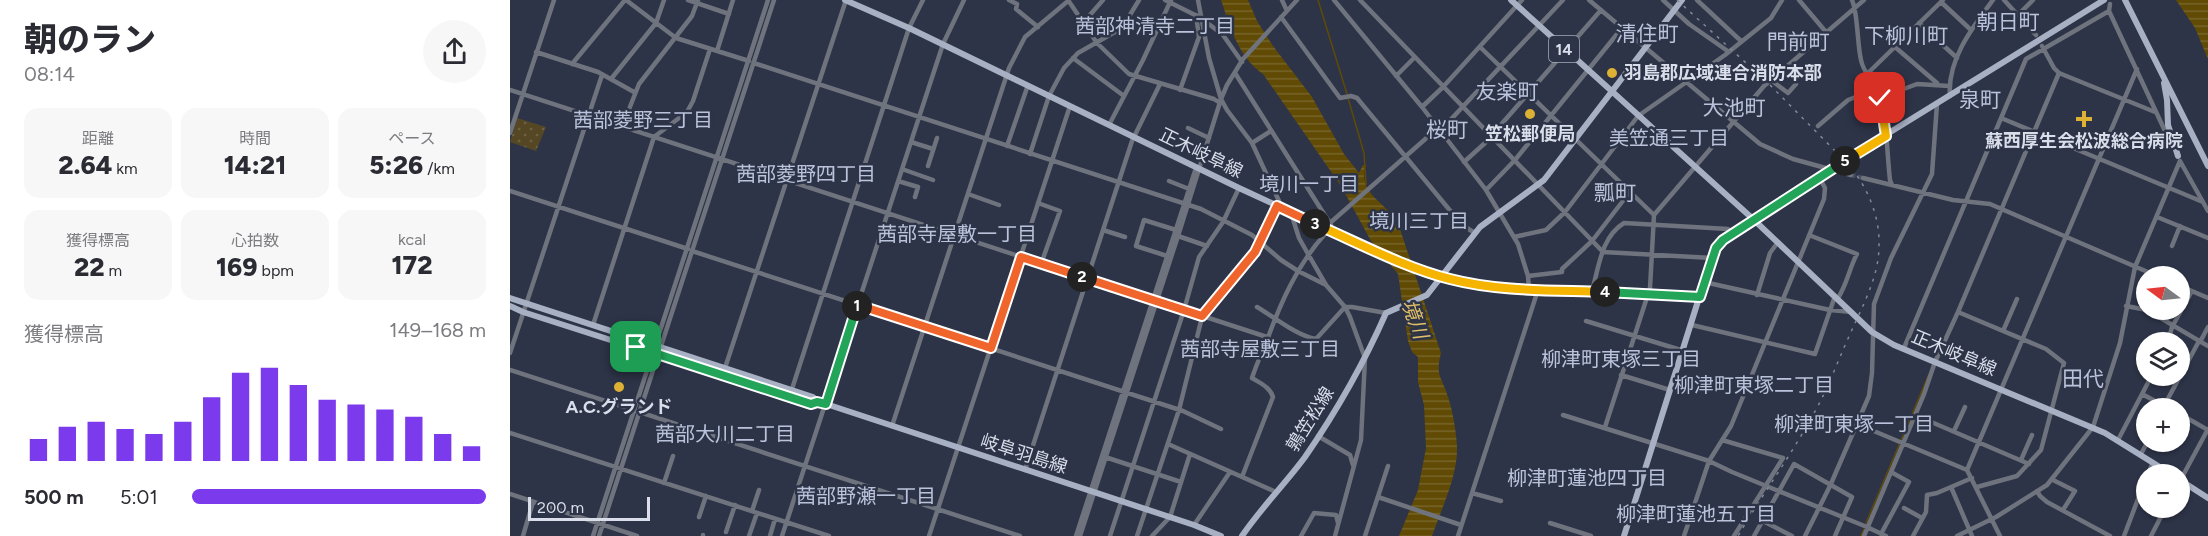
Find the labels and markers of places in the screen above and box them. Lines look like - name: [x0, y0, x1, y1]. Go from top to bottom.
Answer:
- place label: 羽島郡広域連合消防本部: [1624, 62, 1822, 84]
- marker: 羽島郡広域連合消防本部: [1605, 66, 1619, 80]
- pin: [1854, 72, 1905, 123]
- marker: 笠松郵便局: [1523, 107, 1537, 121]
- marker: 蘇西厚生会松波総合病院: [2075, 110, 2093, 128]
- place label: 笠松郵便局: [1485, 123, 1575, 145]
- place label: 蘇西厚生会松波総合病院: [1985, 130, 2183, 152]
- pin: 5: [1830, 146, 1860, 176]
- pin: 3: [1300, 209, 1330, 239]
- pin: 2: [1067, 262, 1097, 292]
- pin: 4: [1590, 277, 1620, 307]
- pin: 1: [842, 291, 872, 321]
- pin: [610, 321, 661, 372]
- marker: A.C.グランド: [612, 380, 626, 394]
- place label: A.C.グランド: [566, 396, 672, 418]

